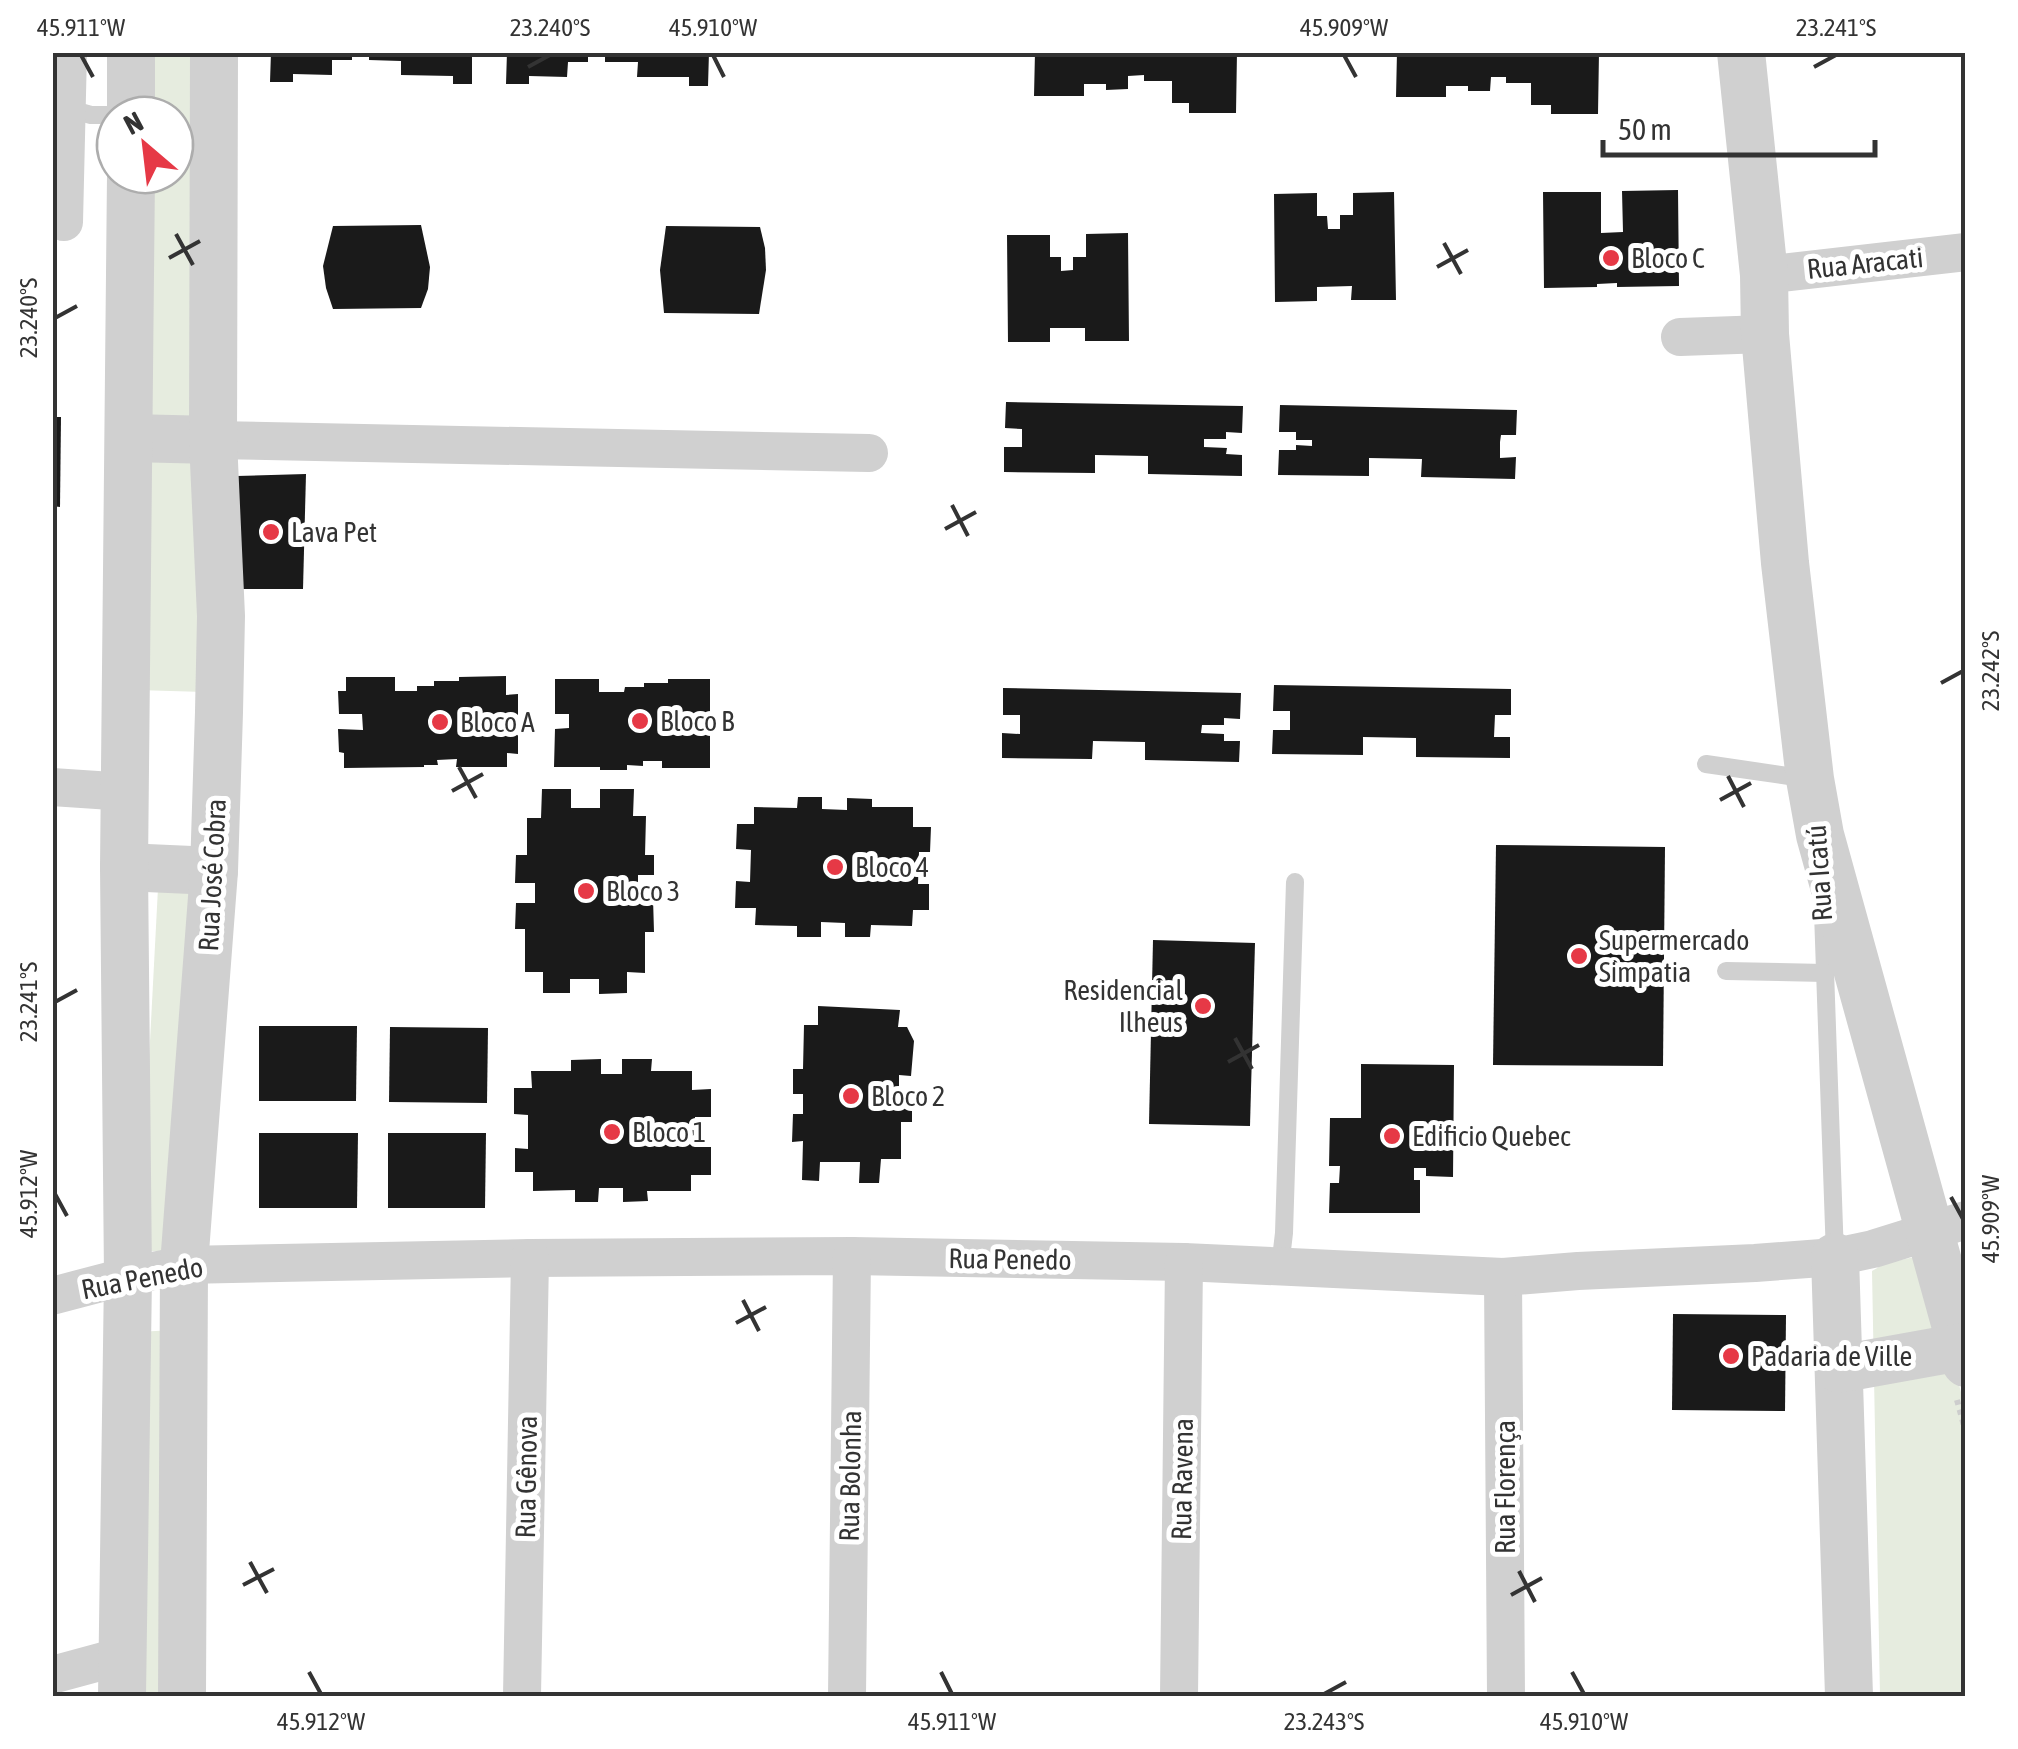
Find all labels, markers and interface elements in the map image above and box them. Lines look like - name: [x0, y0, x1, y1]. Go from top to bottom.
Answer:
- text: 45.911°W: [37, 13, 126, 41]
- text: 23.240°S: [510, 13, 590, 41]
- text: 45.910°W: [669, 13, 758, 41]
- text: 45.909°W: [1300, 13, 1389, 41]
- text: 23.241°S: [1796, 13, 1876, 41]
- north arrow: [95, 95, 195, 195]
- scale bar: [1603, 95, 1876, 157]
- text: N: [118, 105, 148, 141]
- text: 50 m: [1618, 112, 1672, 146]
- street label: Rua Aracati: [1805, 241, 1925, 285]
- place label: Bloco C: [1631, 242, 1705, 274]
- marker: Bloco C: [1600, 247, 1622, 269]
- text: 23.240°S: [14, 278, 42, 358]
- place label: Lava Pet: [291, 516, 377, 548]
- marker: Lava Pet: [260, 521, 282, 543]
- text: 23.242°S: [1976, 631, 2004, 711]
- place label: Bloco B: [660, 705, 734, 737]
- place label: Bloco A: [460, 706, 535, 738]
- marker: Bloco B: [629, 710, 651, 732]
- marker: Bloco A: [429, 711, 451, 733]
- street label: Rua José Cobra: [192, 798, 232, 952]
- street label: Rua Icatú: [1800, 824, 1838, 922]
- place label: Bloco 4: [855, 851, 929, 883]
- marker: Bloco 4: [824, 856, 846, 878]
- place label: Bloco 3: [606, 875, 680, 907]
- marker: Bloco 3: [575, 880, 597, 902]
- place label: Supermercado Simpatia: [1599, 924, 1749, 988]
- marker: Supermercado Simpatia: [1568, 945, 1590, 967]
- text: 23.241°S: [14, 962, 42, 1042]
- place label: Residencial Ilheus: [1063, 974, 1184, 1038]
- marker: Residencial Ilheus: [1192, 995, 1214, 1017]
- place label: Bloco 2: [871, 1080, 945, 1112]
- marker: Bloco 2: [840, 1085, 862, 1107]
- place label: Bloco 1: [632, 1116, 706, 1148]
- place label: Edificio Quebec: [1412, 1120, 1571, 1152]
- marker: Bloco 1: [601, 1121, 623, 1143]
- marker: Edificio Quebec: [1381, 1125, 1403, 1147]
- text: 45.912°W: [14, 1149, 42, 1238]
- text: 45.909°W: [1976, 1174, 2004, 1263]
- street label: Rua Penedo: [948, 1242, 1072, 1276]
- street label: Rua Penedo: [79, 1251, 205, 1305]
- place label: Padaria de Ville: [1751, 1340, 1912, 1372]
- marker: Padaria de Ville: [1720, 1345, 1742, 1367]
- street label: Rua Bolonha: [833, 1410, 867, 1542]
- street label: Rua Gênova: [509, 1415, 543, 1539]
- street label: Rua Ravena: [1165, 1418, 1199, 1540]
- street label: Rua Florença: [1489, 1420, 1521, 1554]
- text: 45.912°W: [277, 1707, 366, 1735]
- text: 45.911°W: [908, 1707, 997, 1735]
- text: 23.243°S: [1284, 1707, 1364, 1735]
- text: 45.910°W: [1540, 1707, 1629, 1735]

